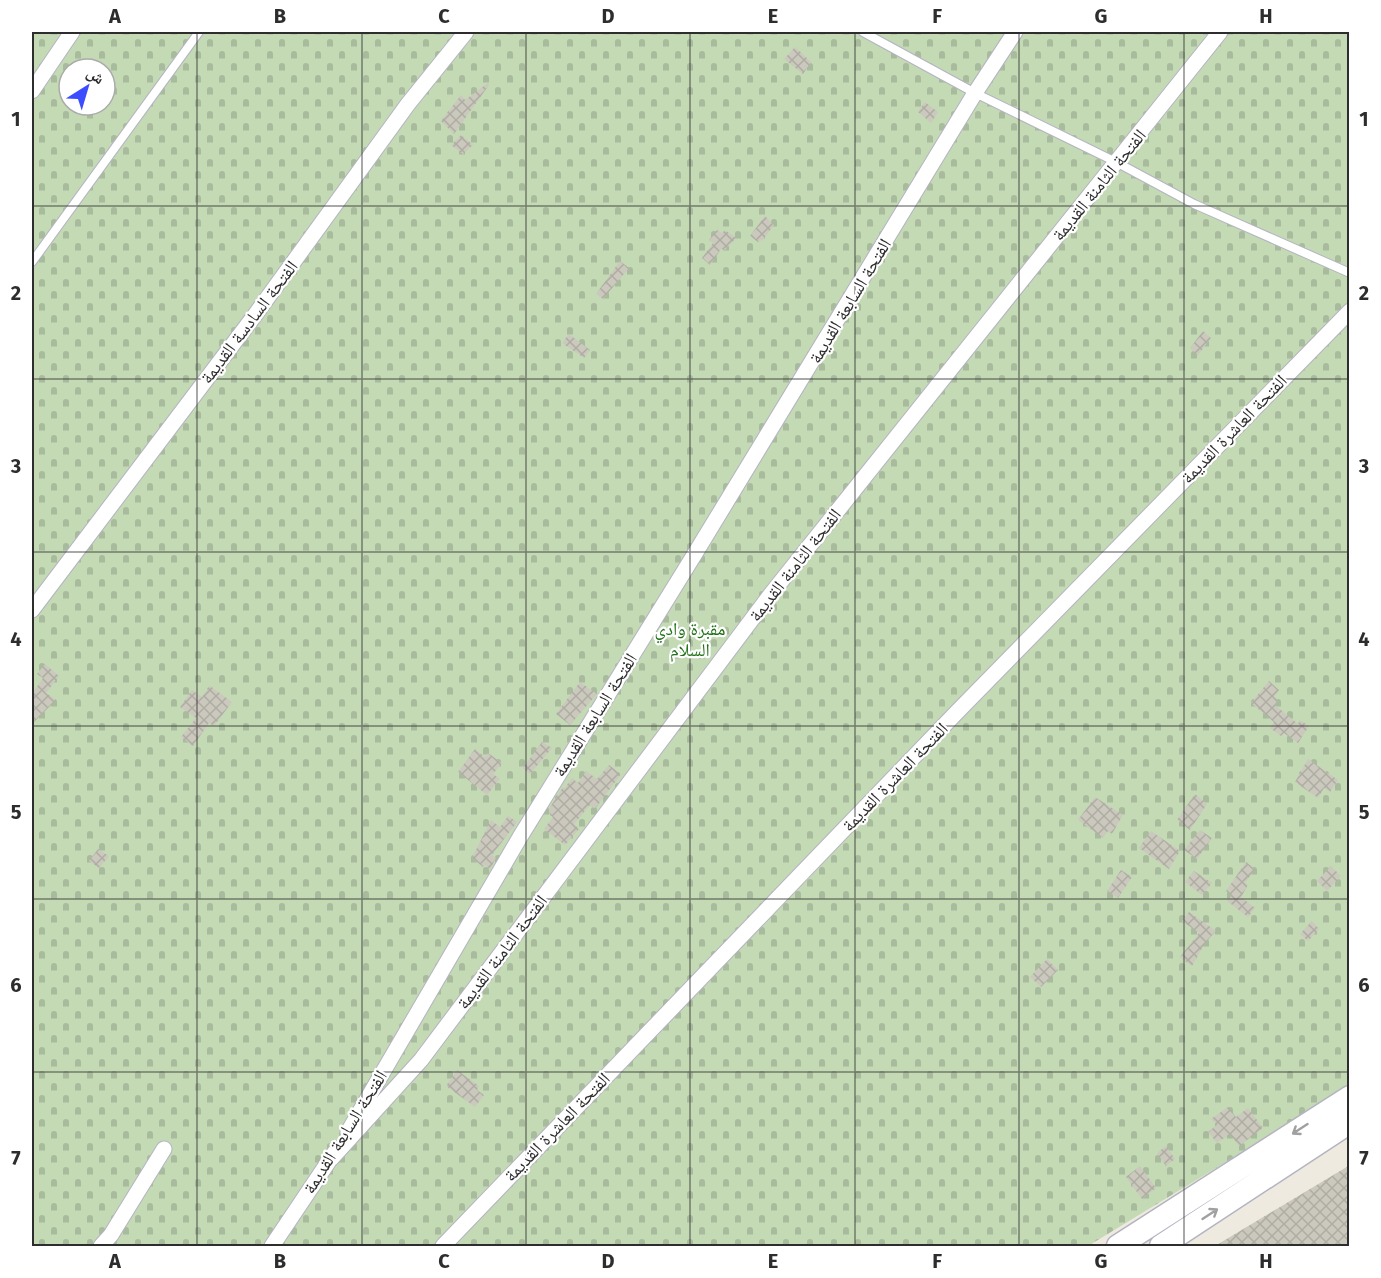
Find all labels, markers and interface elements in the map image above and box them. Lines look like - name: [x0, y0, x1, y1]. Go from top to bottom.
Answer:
- text: A: [108, 4, 122, 28]
- text: B: [274, 4, 286, 28]
- text: C: [438, 4, 450, 28]
- text: D: [601, 4, 615, 28]
- text: E: [768, 4, 778, 28]
- text: F: [932, 4, 942, 28]
- text: G: [1095, 4, 1107, 28]
- text: H: [1259, 4, 1273, 28]
- north arrow: [57, 57, 117, 117]
- text: ش: [83, 63, 108, 88]
- text: 1: [11, 107, 21, 131]
- text: 1: [1359, 107, 1369, 131]
- street label: الفتحة الثامنة القديمة: [1047, 125, 1151, 245]
- street label: الفتحة السابعة القديمة: [804, 235, 896, 367]
- street label: الفتحة السادسة القديمة: [196, 256, 302, 388]
- text: 2: [11, 281, 21, 305]
- text: 2: [1359, 281, 1369, 305]
- street label: الفتحة العاشرة القديمة: [1176, 370, 1292, 488]
- text: 3: [10, 454, 21, 478]
- text: 3: [1358, 454, 1369, 478]
- street label: الفتحة الثامنة القديمة: [744, 504, 846, 626]
- park label: مقبرة وادي السلام: [654, 618, 726, 662]
- text: 4: [10, 627, 22, 651]
- text: 4: [1358, 627, 1370, 651]
- street label: الفتحة السابعة القديمة: [548, 649, 642, 781]
- street label: الفتحة العاشرة القديمة: [837, 718, 953, 836]
- text: 5: [11, 800, 22, 824]
- text: 5: [1359, 800, 1370, 824]
- street label: الفتحة الثامنة القديمة: [452, 891, 552, 1013]
- text: 6: [10, 973, 22, 997]
- text: 6: [1358, 973, 1370, 997]
- street label: الفتحة السابعة القديمة: [298, 1066, 392, 1198]
- street label: الفتحة العاشرة القديمة: [499, 1068, 615, 1186]
- one-way arrow: [1292, 1122, 1309, 1135]
- text: 7: [11, 1146, 21, 1170]
- text: 7: [1359, 1146, 1369, 1170]
- one-way arrow: [1201, 1208, 1218, 1220]
- text: A: [108, 1249, 122, 1273]
- text: B: [274, 1249, 286, 1273]
- text: C: [438, 1249, 450, 1273]
- text: D: [601, 1249, 615, 1273]
- text: E: [768, 1249, 778, 1273]
- text: F: [932, 1249, 942, 1273]
- text: G: [1095, 1249, 1107, 1273]
- text: H: [1259, 1249, 1273, 1273]

